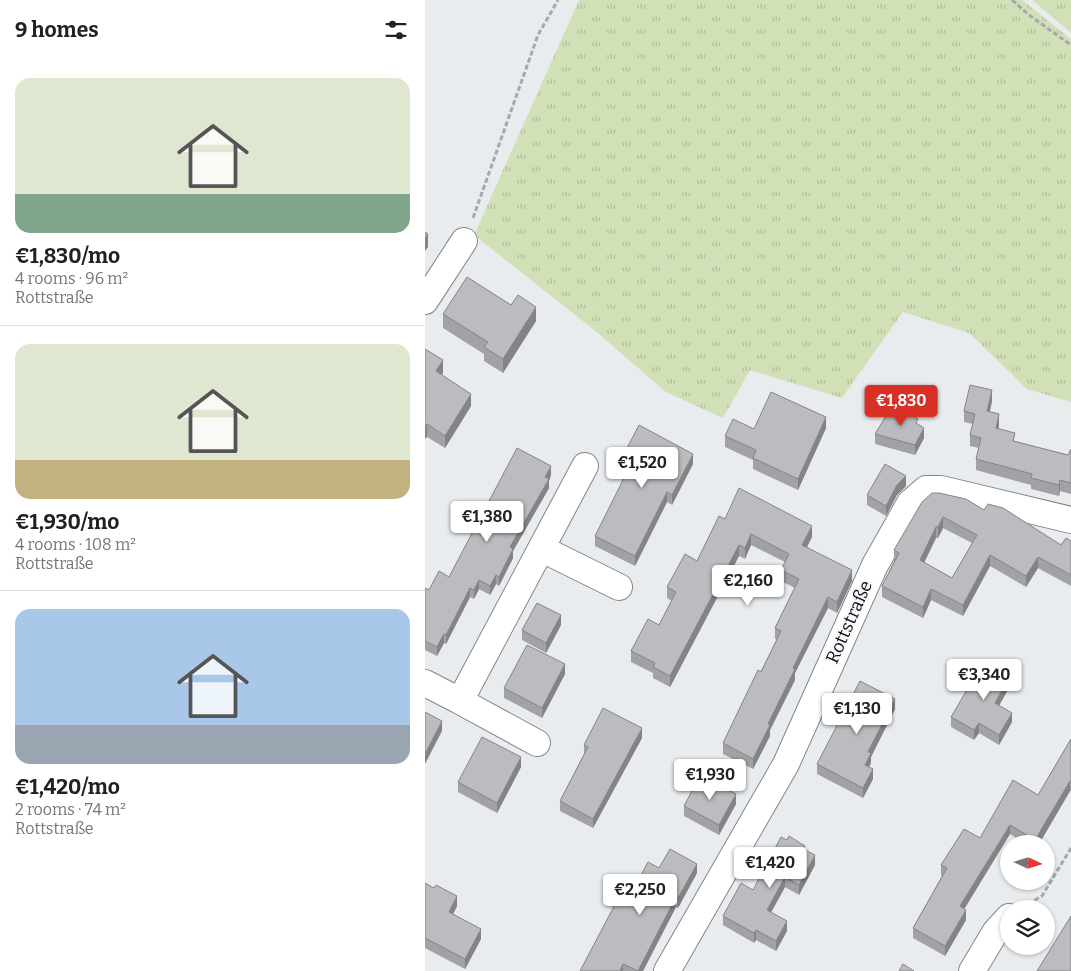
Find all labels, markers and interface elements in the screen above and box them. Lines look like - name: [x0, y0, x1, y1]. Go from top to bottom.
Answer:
- icon: filters: [382, 16, 410, 44]
- text: 9 homes: [15, 17, 99, 43]
- icon: home: [168, 111, 258, 201]
- text: €1,830/mo: [15, 243, 120, 269]
- text: 4 rooms · 96 m²: [15, 269, 128, 288]
- text: Rottstraße: [15, 288, 94, 307]
- icon: home: [168, 376, 258, 466]
- pin: €1,830: [860, 384, 942, 427]
- text: €1,830: [876, 391, 926, 410]
- pin: €1,520: [601, 446, 683, 489]
- text: €1,520: [617, 453, 667, 472]
- pin: €1,380: [446, 500, 528, 543]
- text: €1,380: [462, 507, 512, 526]
- text: €1,930/mo: [15, 509, 119, 535]
- text: 4 rooms · 108 m²: [15, 535, 136, 554]
- text: Rottstraße: [15, 554, 94, 573]
- pin: €2,160: [707, 564, 789, 607]
- text: €2,160: [723, 571, 773, 590]
- street label: Rottstraße: [821, 577, 877, 667]
- icon: home: [168, 641, 258, 731]
- pin: €3,340: [943, 658, 1025, 701]
- text: €3,340: [958, 665, 1010, 684]
- pin: €1,130: [816, 692, 898, 735]
- text: €1,130: [833, 699, 881, 718]
- pin: €1,930: [669, 758, 751, 801]
- text: €1,930: [685, 765, 735, 784]
- text: €1,420/mo: [15, 774, 120, 800]
- text: 2 rooms · 74 m²: [15, 800, 126, 819]
- text: Rottstraße: [15, 819, 94, 838]
- north arrow: [1000, 835, 1055, 890]
- map controls: [1000, 835, 1055, 955]
- pin: €1,420: [729, 846, 811, 889]
- text: €1,420: [745, 853, 795, 872]
- pin: €2,250: [599, 874, 681, 916]
- text: €2,250: [614, 880, 666, 899]
- button: layers: [1000, 900, 1055, 955]

